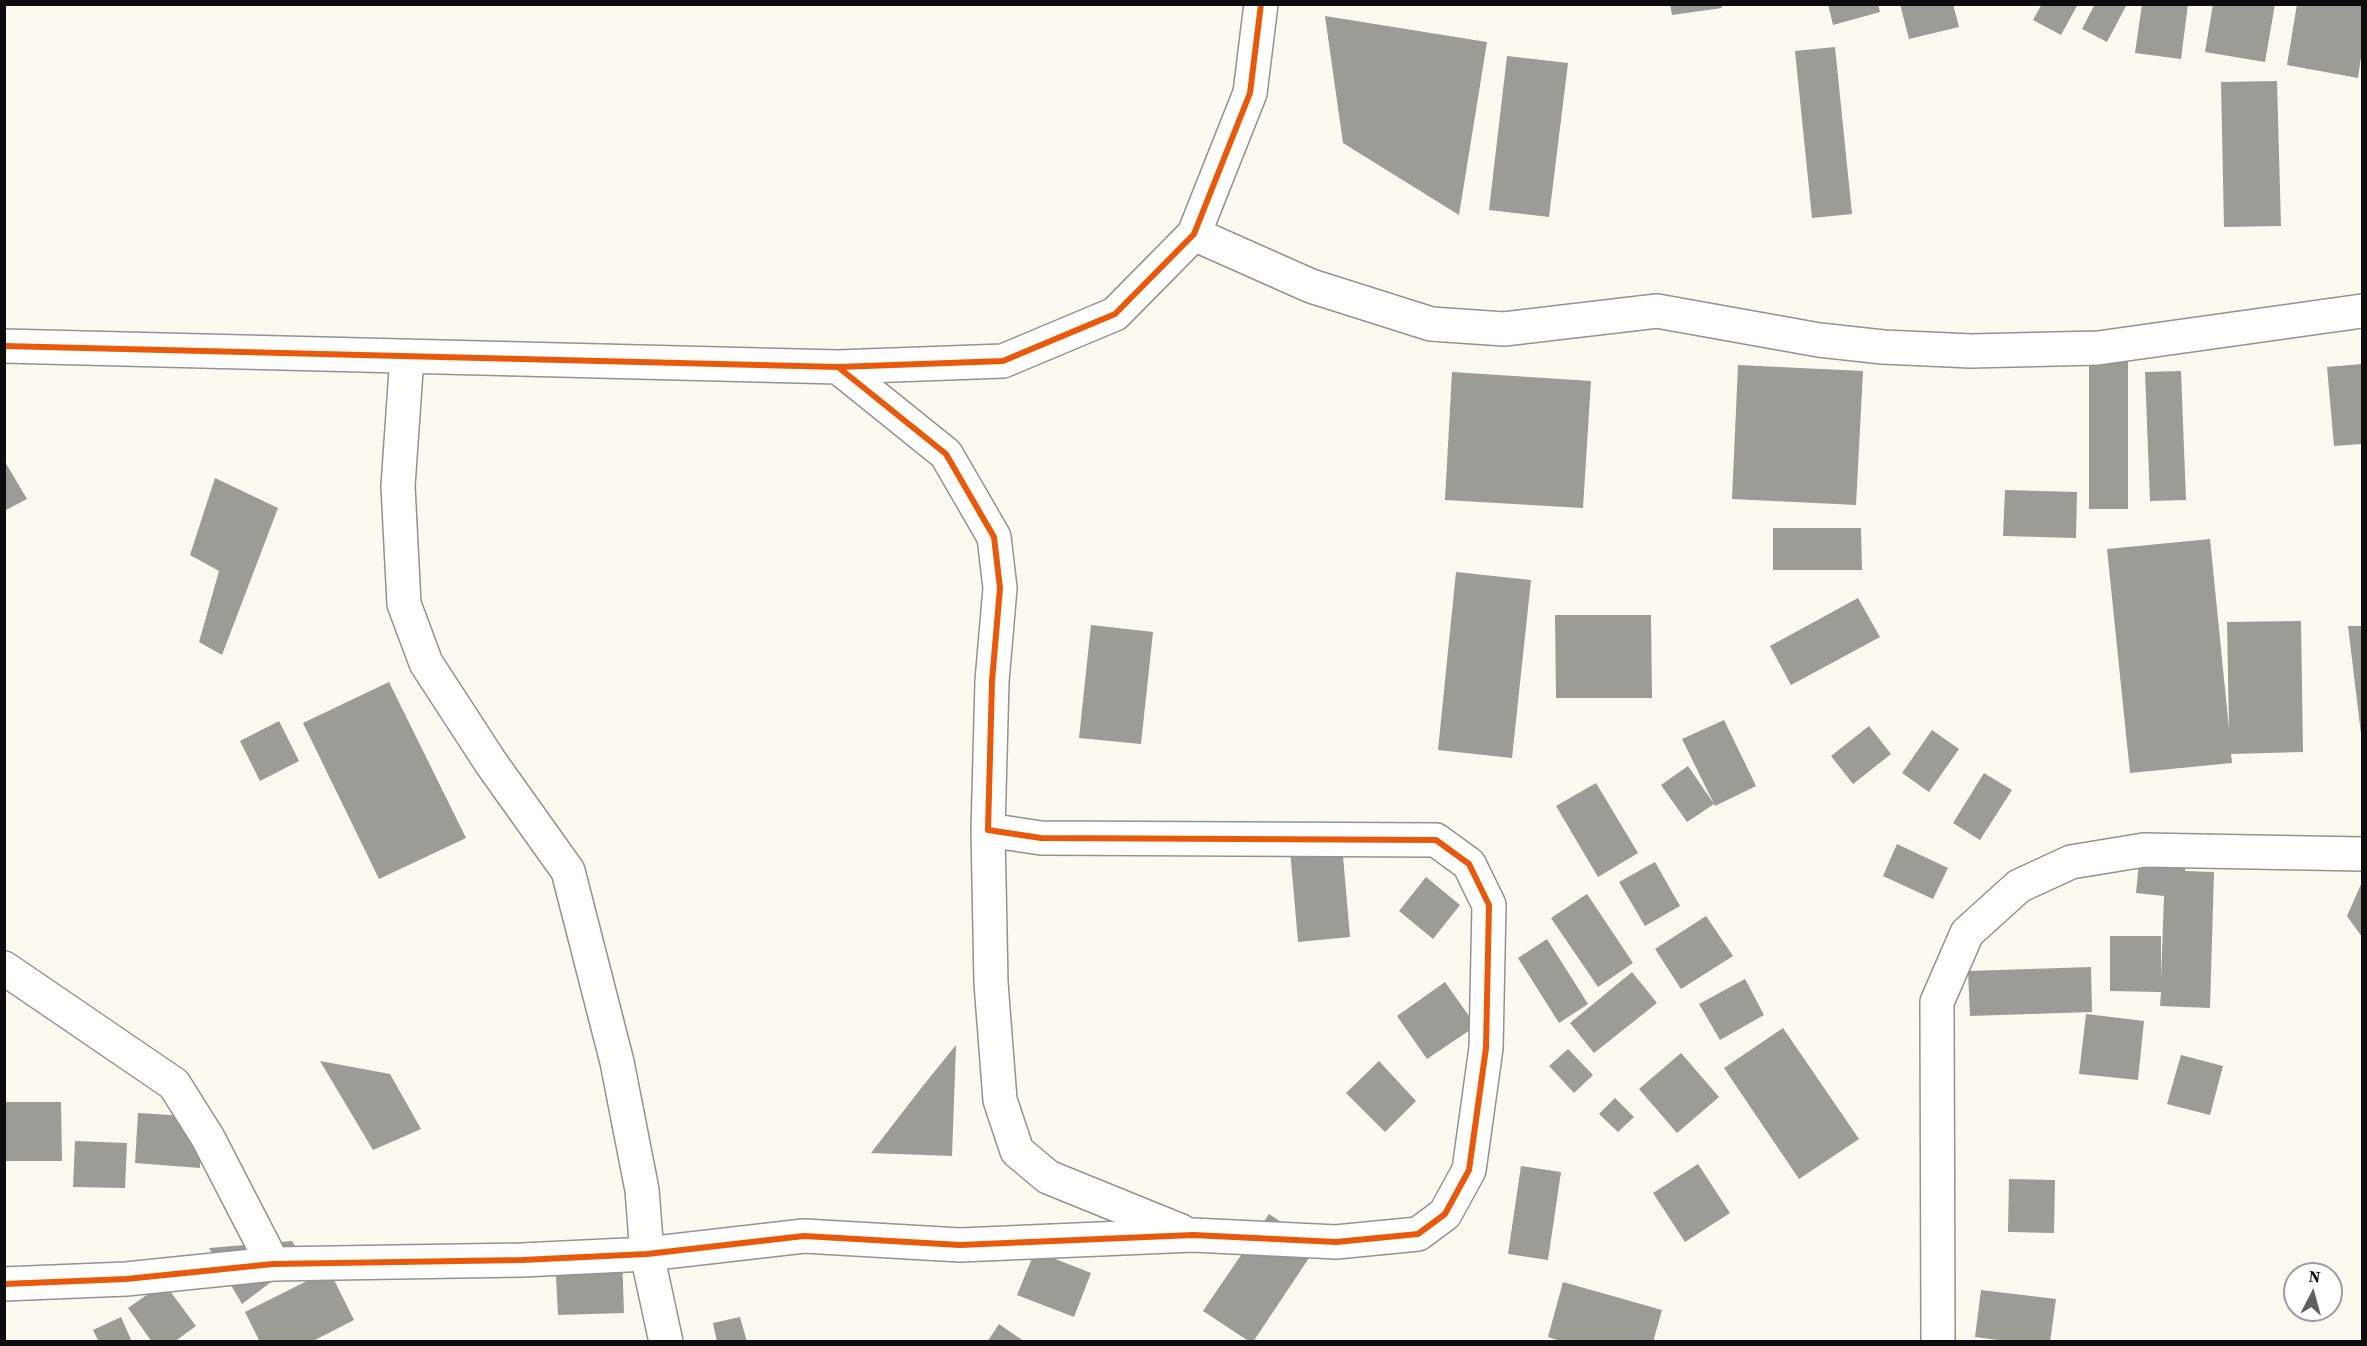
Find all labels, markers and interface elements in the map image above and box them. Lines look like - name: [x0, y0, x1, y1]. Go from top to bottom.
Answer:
- north arrow: [2283, 1262, 2343, 1322]
- text: N: [2308, 1265, 2322, 1288]

